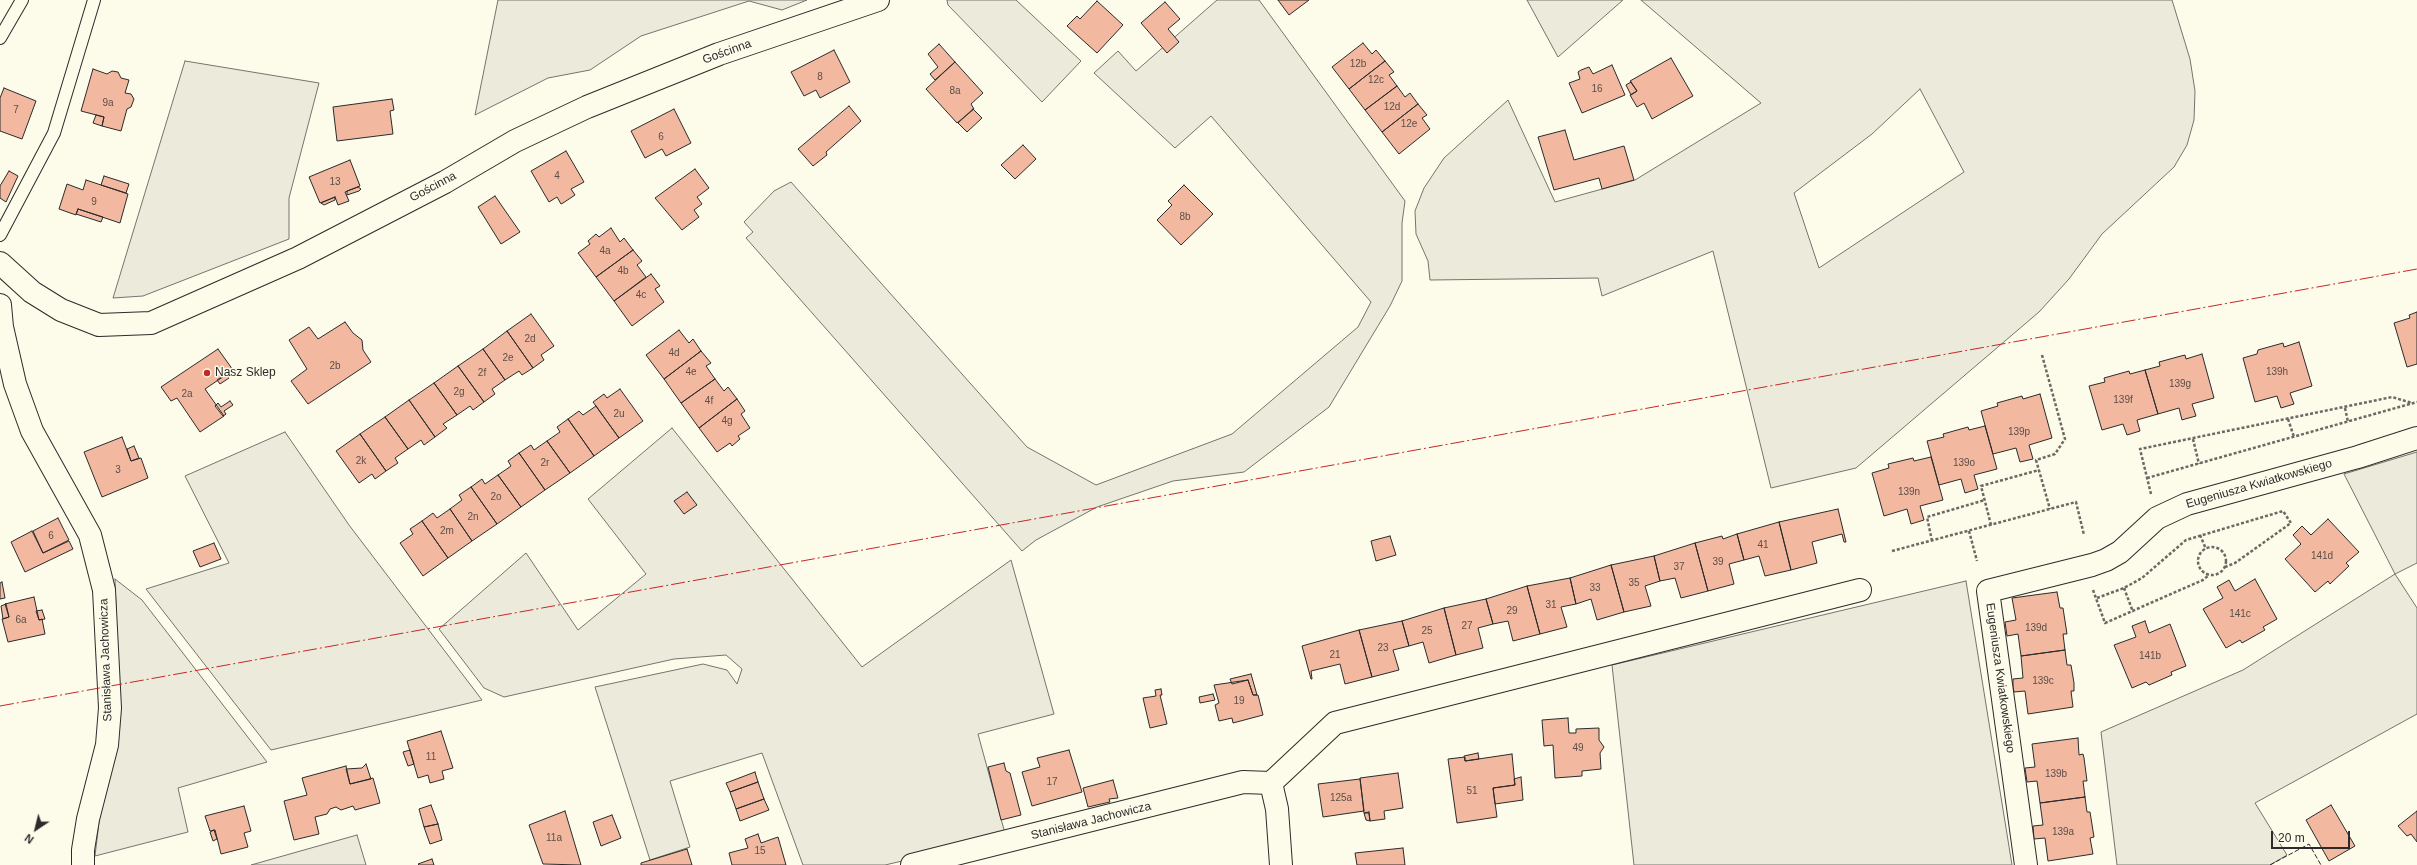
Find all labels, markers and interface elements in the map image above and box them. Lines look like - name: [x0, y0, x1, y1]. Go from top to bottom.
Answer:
- street label: Gościnna: [701, 37, 753, 67]
- house number: 12b: [1350, 58, 1366, 70]
- house number: 8: [817, 71, 823, 83]
- house number: 12c: [1368, 74, 1384, 86]
- house number: 16: [1591, 83, 1603, 95]
- house number: 8a: [949, 85, 961, 97]
- house number: 9a: [102, 97, 114, 109]
- house number: 12d: [1384, 101, 1400, 113]
- house number: 7: [13, 104, 19, 116]
- house number: 12e: [1401, 118, 1417, 130]
- house number: 6: [658, 131, 664, 143]
- street label: Gościnna: [407, 169, 459, 205]
- house number: 4: [554, 170, 560, 182]
- house number: 13: [329, 176, 341, 188]
- house number: 9: [91, 196, 97, 208]
- house number: 8b: [1179, 211, 1191, 223]
- house number: 4a: [599, 245, 611, 257]
- house number: 4b: [617, 265, 629, 277]
- house number: 4c: [636, 289, 646, 301]
- house number: 2d: [524, 333, 536, 345]
- house number: 4d: [668, 347, 680, 359]
- house number: 2e: [502, 352, 514, 364]
- house number: 2b: [329, 360, 341, 372]
- place label: Nasz Sklep: [215, 366, 276, 380]
- house number: 4e: [685, 366, 697, 378]
- house number: 139h: [2266, 366, 2288, 378]
- house number: 2f: [478, 367, 486, 379]
- marker: Nasz Sklep: [202, 368, 212, 378]
- house number: 139g: [2169, 378, 2191, 390]
- house number: 2g: [453, 386, 465, 398]
- house number: 2a: [181, 388, 193, 400]
- house number: 139f: [2113, 394, 2133, 406]
- house number: 4f: [705, 395, 713, 407]
- house number: 2u: [613, 408, 625, 420]
- house number: 4g: [721, 415, 733, 427]
- house number: 139p: [2008, 426, 2030, 438]
- house number: 2k: [356, 455, 366, 467]
- street label: Eugeniusza Kwiatkowskiego: [2184, 456, 2334, 512]
- house number: 2r: [541, 457, 549, 469]
- house number: 139o: [1953, 457, 1975, 469]
- house number: 3: [115, 464, 121, 476]
- house number: 139n: [1898, 486, 1920, 498]
- house number: 2o: [490, 491, 502, 503]
- house number: 2n: [467, 511, 479, 523]
- house number: 2m: [440, 525, 454, 537]
- house number: 6: [48, 530, 54, 542]
- house number: 41: [1757, 539, 1769, 551]
- house number: 141d: [2311, 550, 2333, 562]
- house number: 39: [1712, 556, 1724, 568]
- house number: 37: [1673, 561, 1685, 573]
- house number: 35: [1628, 577, 1640, 589]
- house number: 33: [1589, 582, 1601, 594]
- street label: Stanisława Jachowicza: [97, 598, 115, 722]
- house number: 31: [1545, 599, 1557, 611]
- street label: Eugeniusza Kwiatkowskiego: [1982, 602, 2018, 754]
- house number: 29: [1506, 605, 1518, 617]
- house number: 141c: [2229, 608, 2251, 620]
- house number: 6a: [15, 614, 27, 626]
- house number: 27: [1461, 620, 1473, 632]
- house number: 139d: [2025, 622, 2047, 634]
- house number: 25: [1421, 625, 1433, 637]
- house number: 23: [1377, 642, 1389, 654]
- house number: 21: [1329, 649, 1341, 661]
- house number: 141b: [2139, 650, 2161, 662]
- house number: 139c: [2032, 675, 2054, 687]
- house number: 19: [1233, 695, 1245, 707]
- house number: 49: [1572, 742, 1584, 754]
- house number: 11: [426, 751, 436, 763]
- house number: 139b: [2045, 768, 2067, 780]
- house number: 17: [1046, 776, 1058, 788]
- house number: 51: [1466, 785, 1478, 797]
- house number: 125a: [1330, 792, 1352, 804]
- street label: Stanisława Jachowicza: [1029, 799, 1153, 843]
- north arrow: [16, 809, 56, 849]
- scale bar: [2273, 823, 2352, 849]
- house number: 139a: [2052, 826, 2074, 838]
- text: 20 m: [2278, 831, 2305, 845]
- text: N: [22, 832, 36, 846]
- house number: 11a: [546, 832, 562, 844]
- house number: 15: [754, 845, 766, 857]

